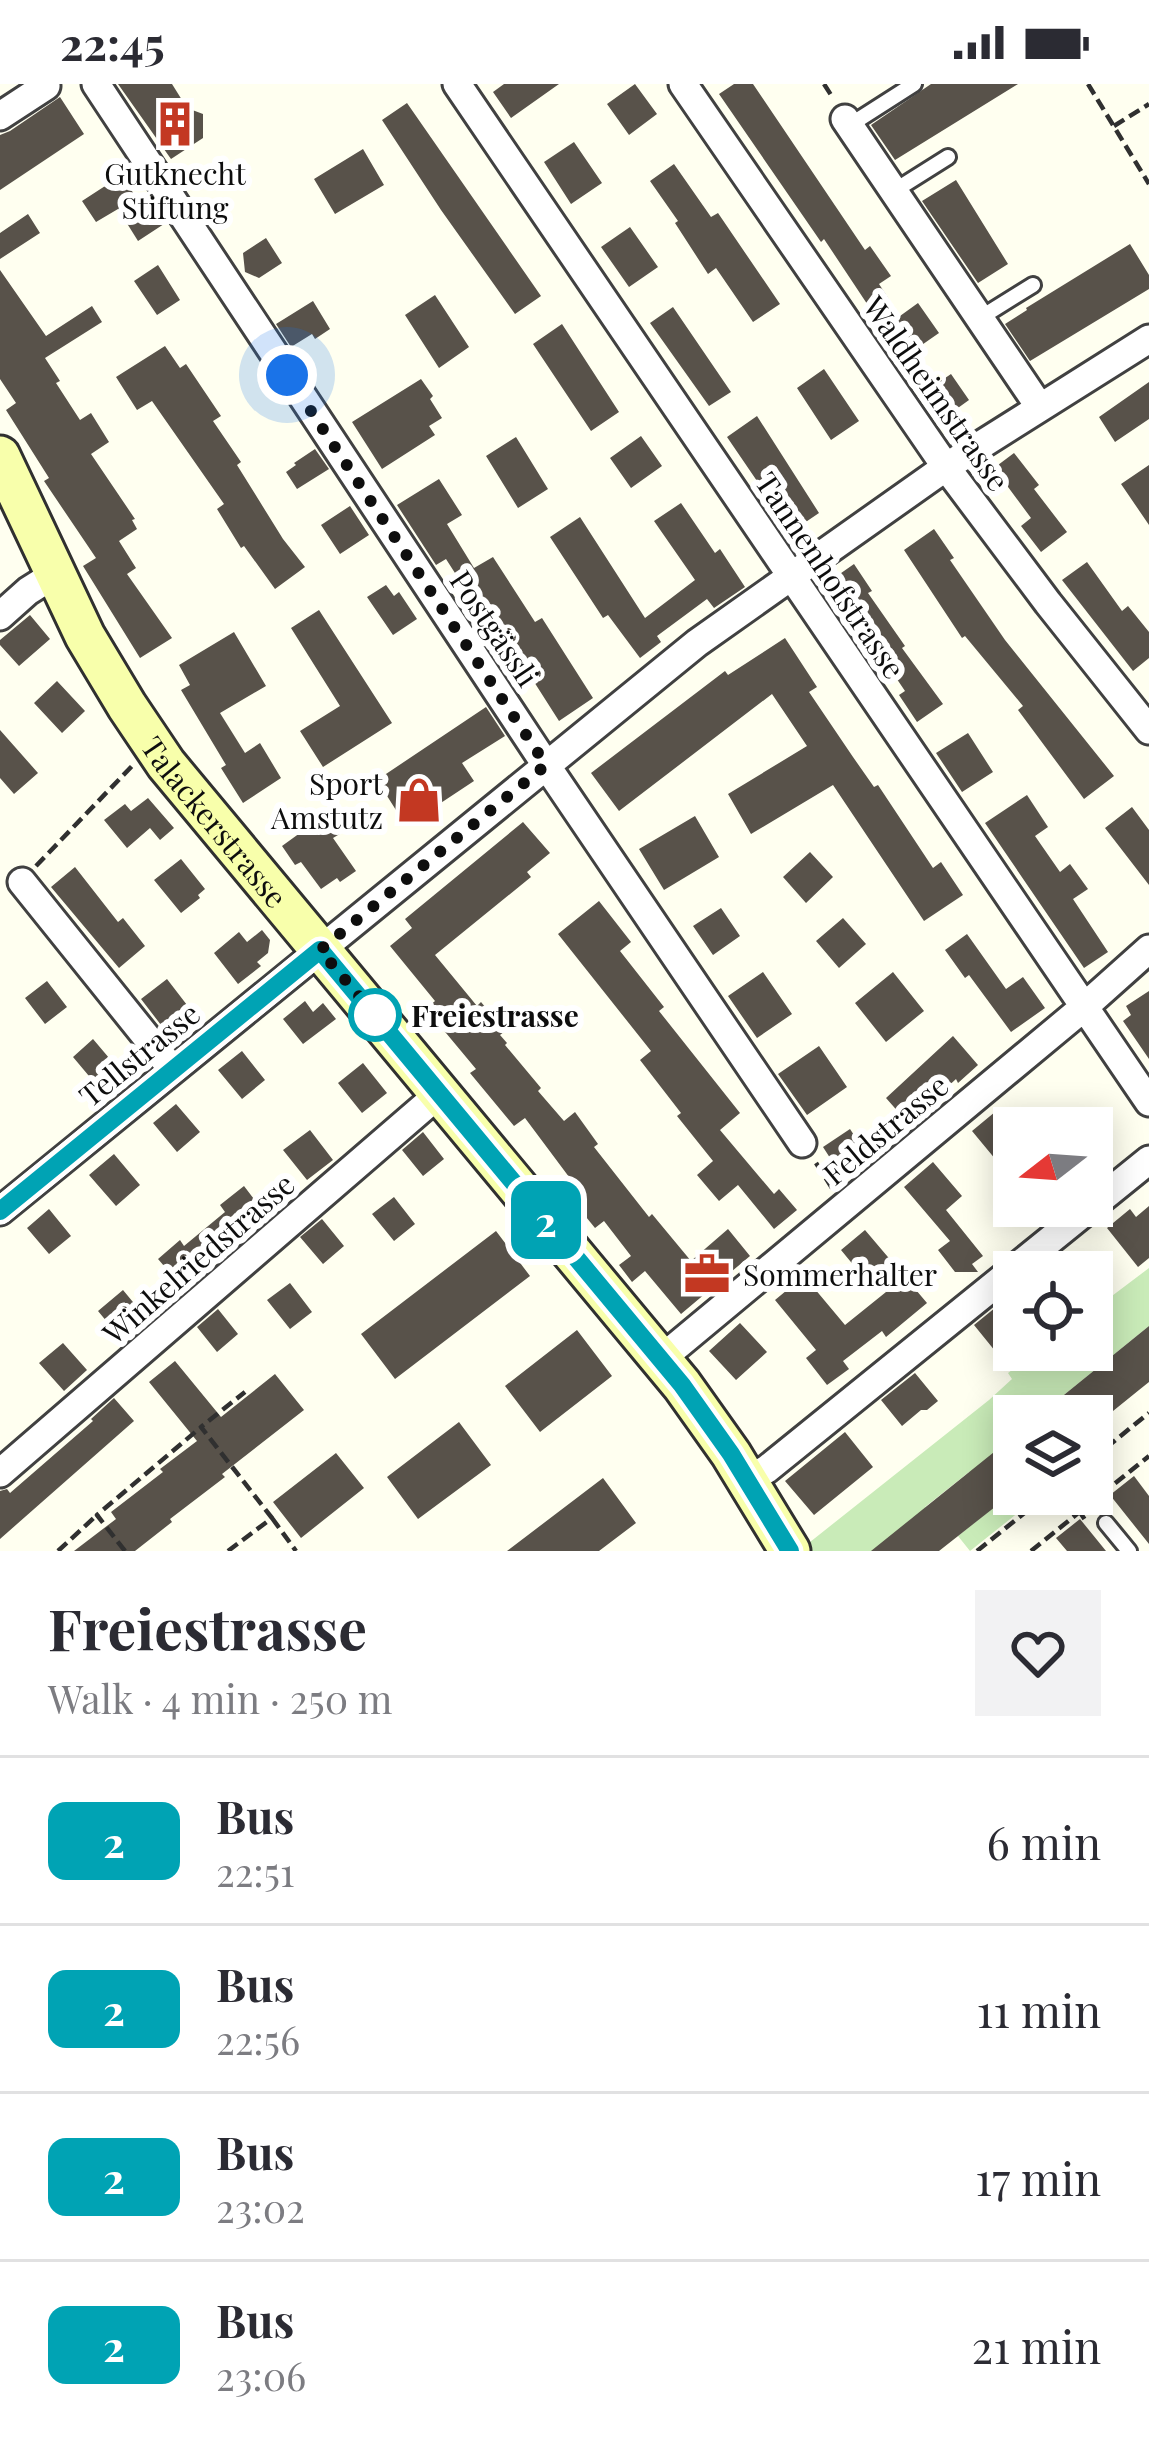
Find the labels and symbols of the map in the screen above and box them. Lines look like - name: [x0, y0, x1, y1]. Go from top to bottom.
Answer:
- building icon: Gutknecht Stiftung: [150, 99, 200, 149]
- place label: Gutknecht Stiftung: [104, 153, 246, 227]
- street label: Waldheimstrasse: [854, 287, 1019, 498]
- your location: [257, 345, 317, 405]
- street label: Tannenhofstrasse: [747, 464, 915, 686]
- street label: Postgässli: [442, 562, 549, 694]
- street label: Talackerstrasse: [133, 728, 297, 916]
- place label: Sport Amstutz: [270, 763, 383, 837]
- shop icon: Sport Amstutz: [394, 775, 444, 825]
- marker: Freiestrasse: [350, 990, 400, 1040]
- street label: Tellstrasse: [70, 993, 208, 1115]
- place label: Freiestrasse: [411, 995, 579, 1035]
- street label: Feldstrasse: [814, 1065, 956, 1193]
- north arrow: [993, 1107, 1113, 1227]
- street label: Winkelriedstrasse: [93, 1164, 302, 1353]
- line badge: 2: [507, 1181, 585, 1259]
- office icon: Sommerhalter: [682, 1249, 732, 1299]
- place label: Sommerhalter: [743, 1254, 937, 1294]

